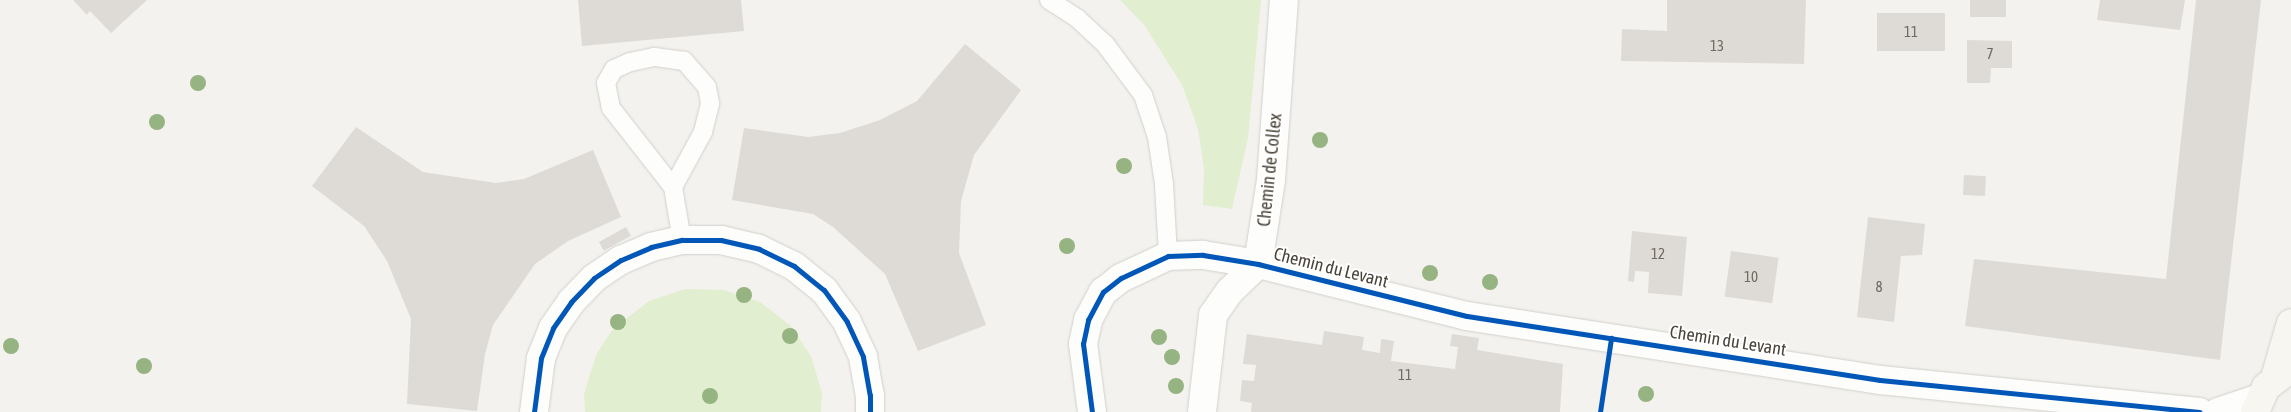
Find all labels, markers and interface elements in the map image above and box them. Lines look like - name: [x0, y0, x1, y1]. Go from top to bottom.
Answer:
- house number: 11: [1904, 23, 1918, 41]
- house number: 13: [1710, 37, 1724, 55]
- house number: 7: [1986, 45, 1994, 63]
- street label: Chemin de Collex: [1253, 112, 1287, 228]
- street label: Chemin du Levant: [1271, 243, 1391, 293]
- house number: 12: [1651, 245, 1665, 263]
- house number: 10: [1744, 268, 1758, 286]
- house number: 8: [1875, 278, 1883, 296]
- street label: Chemin du Levant: [1668, 321, 1788, 361]
- house number: 11: [1398, 366, 1412, 384]

